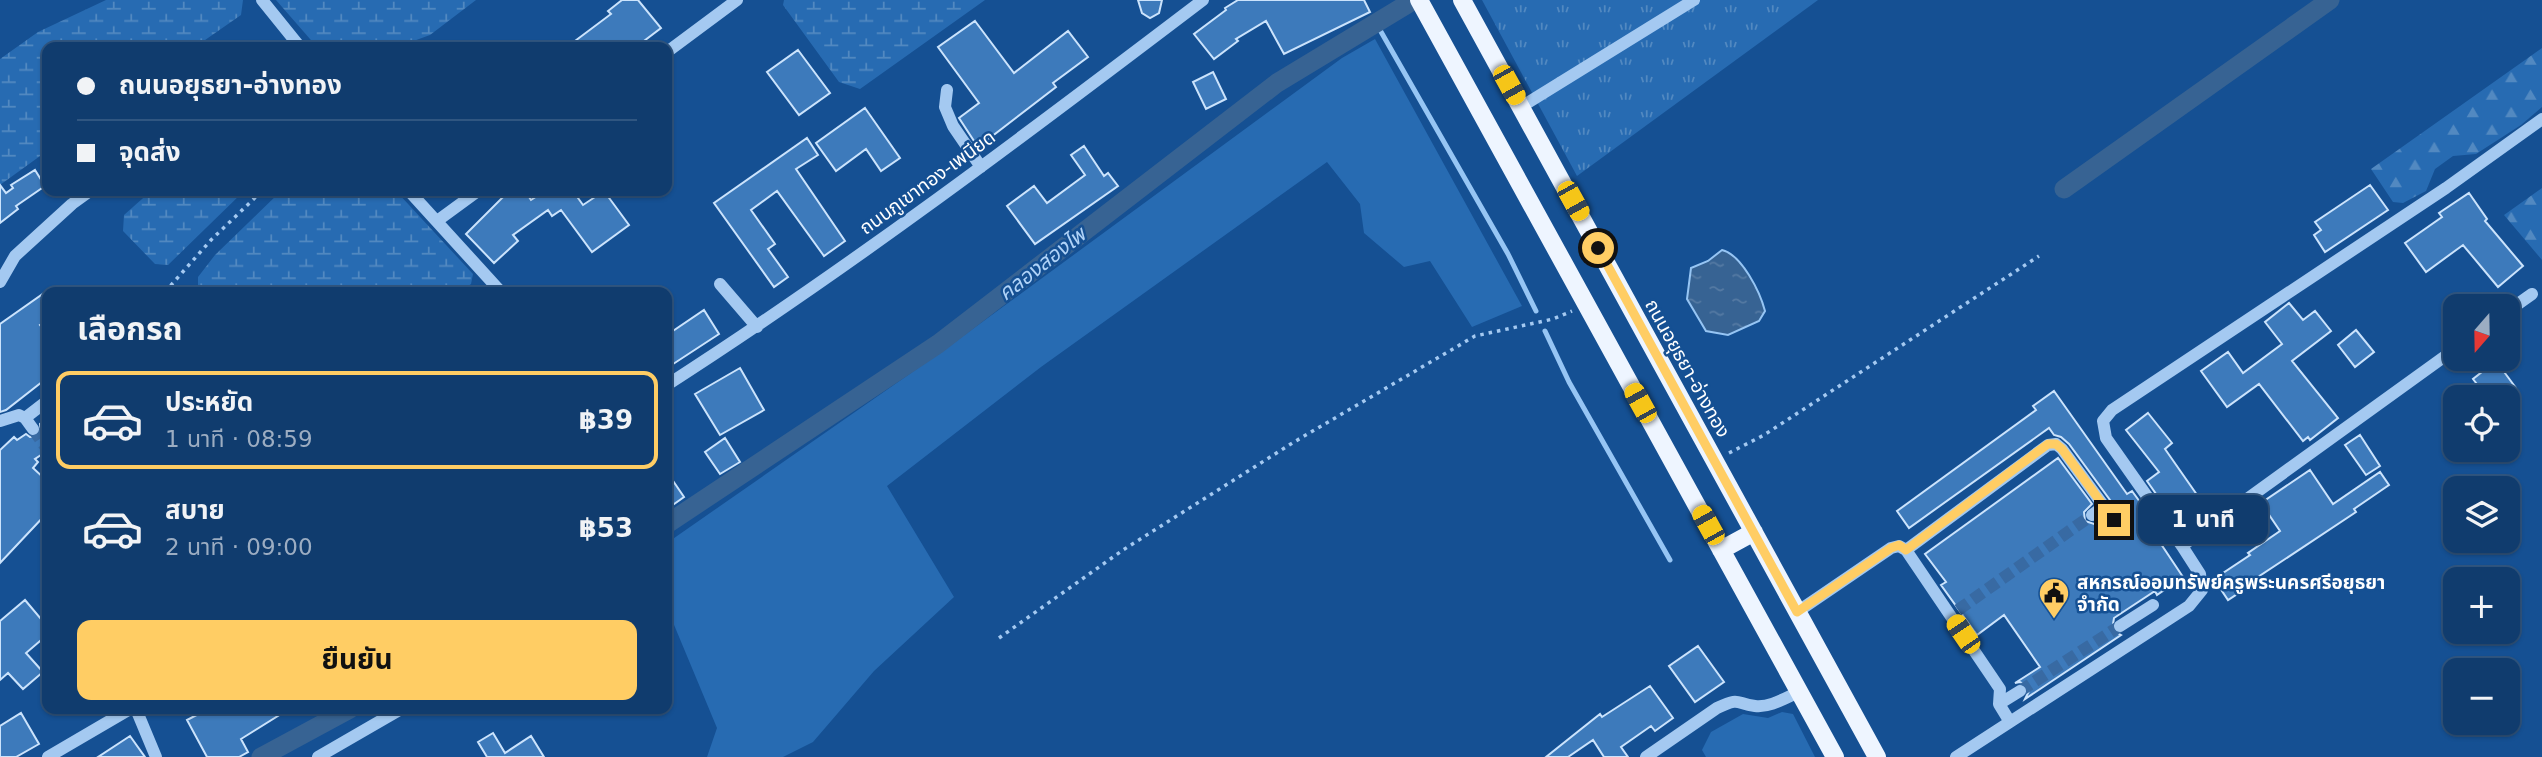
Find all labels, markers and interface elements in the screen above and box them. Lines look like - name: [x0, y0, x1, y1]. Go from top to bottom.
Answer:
- car: [1490, 62, 1529, 108]
- text: ถนนอยุธยา-อ่างทอง: [119, 70, 342, 100]
- street label: ถนนภูเขาทอง-เพนียด: [855, 125, 1000, 240]
- text: จุดส่ง: [119, 137, 181, 167]
- car: [1554, 178, 1593, 224]
- water label: คลองสองไพ: [994, 221, 1092, 306]
- route start: [1582, 232, 1614, 264]
- north arrow: [2443, 294, 2520, 371]
- map controls: [2443, 294, 2520, 735]
- street label: ถนนอยุธยา-อ่างทอง: [1640, 295, 1735, 441]
- text: เลือกรถ: [77, 310, 182, 348]
- car: [1621, 380, 1660, 426]
- button: locate: [2443, 385, 2520, 462]
- text: ประหยัด: [165, 387, 253, 417]
- icon: car: [81, 389, 144, 452]
- text: ฿39: [579, 405, 633, 435]
- text: 1 นาที · 08:59: [165, 426, 313, 452]
- button: layers: [2443, 476, 2520, 553]
- text: สบาย: [165, 495, 225, 525]
- callout: 1 นาที: [2138, 496, 2268, 544]
- icon: car: [81, 497, 144, 560]
- car: [1689, 502, 1728, 548]
- route end: [2098, 504, 2130, 536]
- text: 1 นาที: [2171, 506, 2235, 532]
- text: ฿53: [579, 513, 633, 543]
- text: 2 นาที · 09:00: [165, 534, 313, 560]
- button: +: [2443, 567, 2520, 644]
- place label: สหกรณ์ออมทรัพย์ครูพระนครศรีอยุธยา จำกัด: [2077, 571, 2385, 615]
- public building icon: สหกรณ์ออมทรัพย์ครูพระนครศรีอยุธยา จำกัด: [2037, 576, 2071, 620]
- car: [1943, 611, 1984, 657]
- button: ยืนยัน: [77, 620, 637, 700]
- button: −: [2443, 658, 2520, 735]

